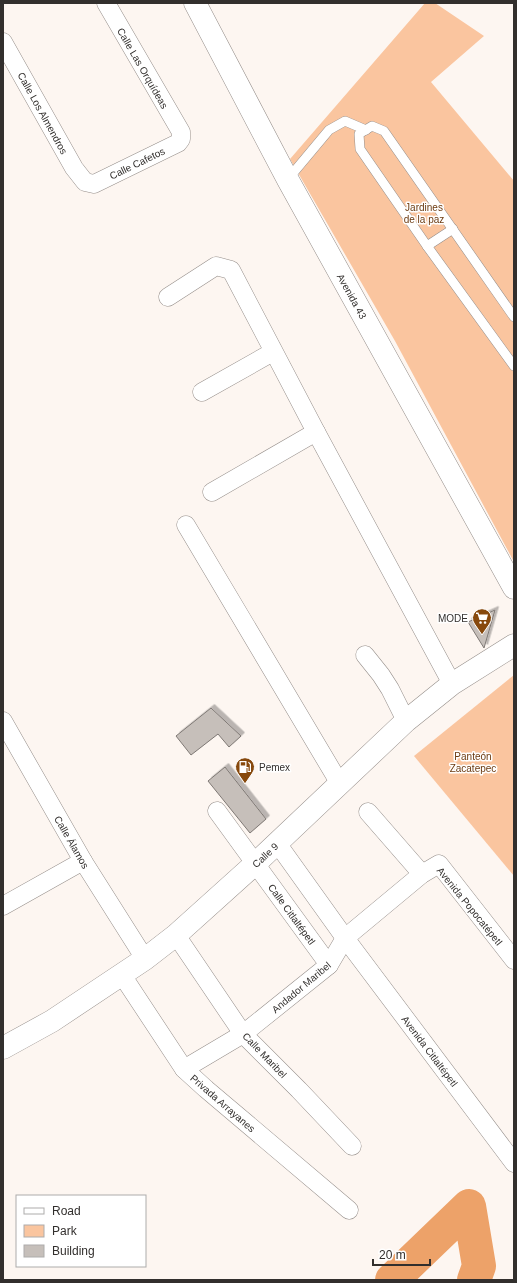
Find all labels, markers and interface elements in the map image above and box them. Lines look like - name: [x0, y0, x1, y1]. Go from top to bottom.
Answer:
- street label: Calle Las Orquídeas: [115, 26, 170, 110]
- street label: Calle Los Almendros: [16, 70, 70, 156]
- street label: Calle Cafetos: [108, 145, 167, 182]
- park label: Jardines de la paz: [404, 202, 444, 225]
- street label: Avenida 43: [335, 272, 369, 321]
- supermarket icon: MODE: [471, 607, 493, 635]
- place label: MODE: [438, 613, 468, 624]
- park label: Panteón Zacatepec: [450, 751, 496, 774]
- fuel station icon: Pemex: [234, 756, 256, 784]
- place label: Pemex: [259, 762, 290, 773]
- street label: Calle Álamos: [52, 813, 92, 871]
- street label: Calle 9: [250, 840, 281, 870]
- street label: Avenida Popocatépetl: [435, 865, 504, 948]
- street label: Calle Citlaltépetl: [266, 882, 317, 947]
- street label: Andador Maribel: [270, 960, 333, 1015]
- street label: Avenida Citlaltépetl: [399, 1014, 460, 1089]
- street label: Calle Maribel: [240, 1031, 289, 1080]
- street label: Privada Arrayanes: [188, 1072, 257, 1134]
- legend: [16, 1195, 146, 1267]
- text: Road: [52, 1204, 81, 1218]
- text: Park: [52, 1224, 78, 1238]
- scale bar: [373, 1241, 430, 1267]
- text: Building: [52, 1244, 95, 1258]
- text: 20 m: [379, 1248, 406, 1262]

